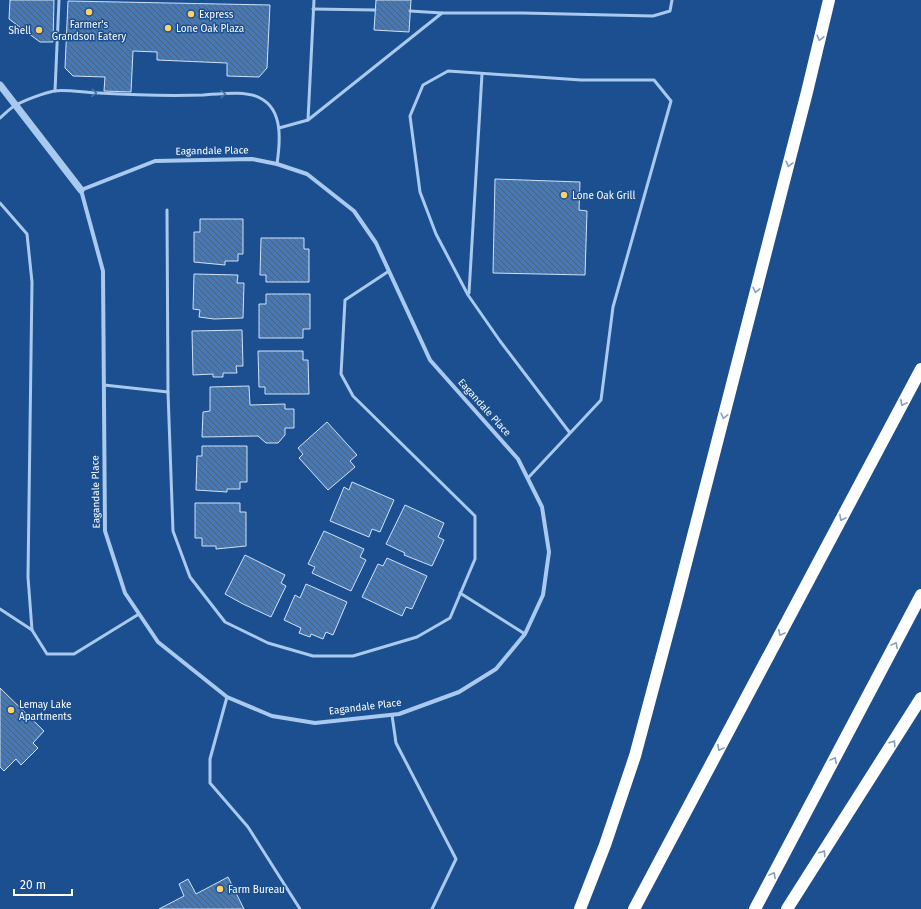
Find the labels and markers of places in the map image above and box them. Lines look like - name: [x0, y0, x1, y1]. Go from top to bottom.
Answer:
- marker: Farmer's Grandson Eatery: [84, 7, 94, 17]
- marker: Express: [186, 9, 196, 19]
- place label: Express: [199, 9, 234, 21]
- place label: Farmer's Grandson Eatery: [52, 19, 126, 43]
- marker: Lone Oak Plaza: [163, 23, 173, 33]
- place label: Lone Oak Plaza: [176, 23, 244, 35]
- place label: Shell: [8, 25, 31, 37]
- marker: Shell: [34, 25, 44, 35]
- marker: Lone Oak Grill: [559, 190, 569, 200]
- place label: Lone Oak Grill: [572, 190, 635, 202]
- place label: Lemay Lake Apartments: [19, 699, 72, 723]
- marker: Lemay Lake Apartments: [6, 705, 16, 715]
- marker: Farm Bureau: [215, 884, 225, 894]
- place label: Farm Bureau: [228, 884, 285, 896]

